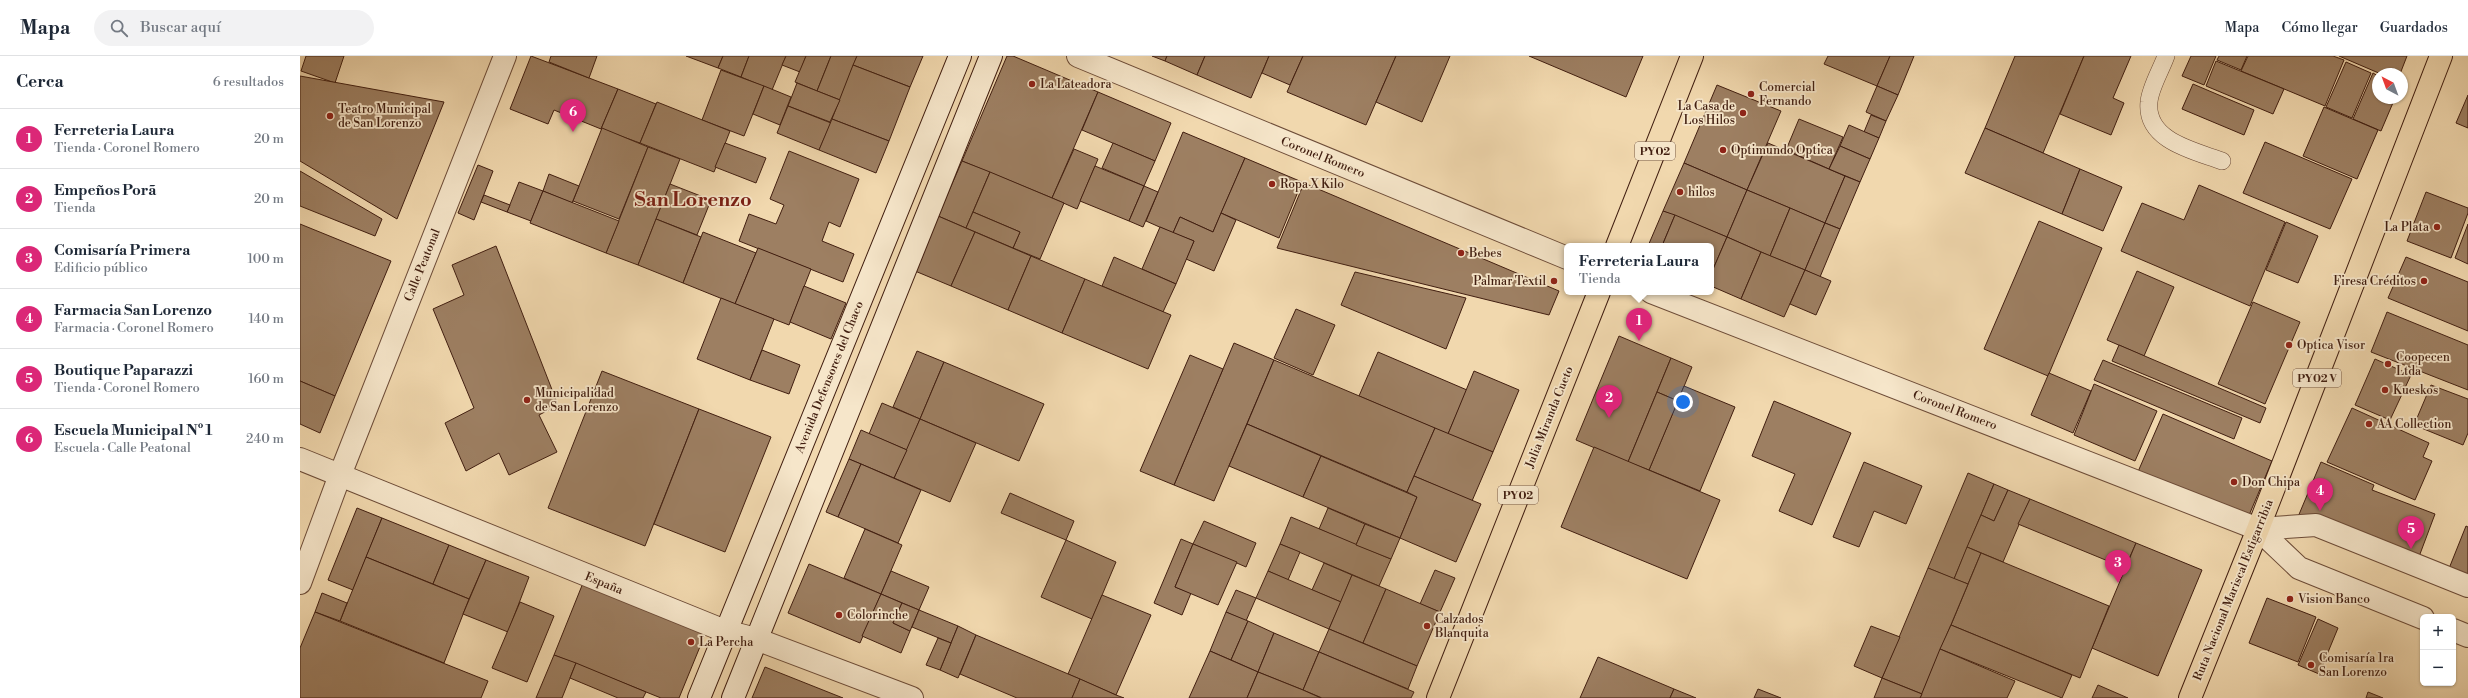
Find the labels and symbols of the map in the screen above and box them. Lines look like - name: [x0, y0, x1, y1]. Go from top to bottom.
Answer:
- north arrow: [2372, 68, 2408, 104]
- place label: La Lateadora: [1040, 77, 1112, 92]
- marker: La Lateadora: [1027, 79, 1037, 89]
- place label: Comercial Fernando: [1759, 80, 1816, 109]
- marker: Comercial Fernando: [1746, 89, 1756, 99]
- pin: 6: [560, 99, 586, 132]
- place label: La Casa de Los Hilos: [1678, 99, 1735, 128]
- place label: Teatro Municipal de San Lorenzo: [338, 102, 432, 131]
- marker: La Casa de Los Hilos: [1738, 108, 1748, 118]
- marker: Teatro Municipal de San Lorenzo: [325, 111, 335, 121]
- street label: Coronel Romero: [1279, 134, 1367, 181]
- road number: PY02: [1635, 142, 1675, 160]
- place label: Optimundo Optica: [1731, 143, 1834, 158]
- marker: Optimundo Optica: [1718, 145, 1728, 155]
- place label: Ropa X Kilo: [1280, 177, 1344, 192]
- marker: Ropa X Kilo: [1267, 179, 1277, 189]
- place label: hilos: [1688, 185, 1715, 200]
- marker: hilos: [1675, 187, 1685, 197]
- district label: San Lorenzo: [634, 188, 752, 213]
- place label: La Plata: [2384, 220, 2430, 235]
- marker: La Plata: [2432, 222, 2442, 232]
- street label: Calle Peatonal: [401, 226, 444, 304]
- place label: Bebes: [1468, 246, 1502, 261]
- marker: Bebes: [1456, 248, 1466, 258]
- place label: Palmar Textil: [1473, 274, 1546, 289]
- place label: Firesa Créditos: [2333, 274, 2416, 289]
- marker: Palmar Textil: [1549, 276, 1559, 286]
- marker: Firesa Créditos: [2419, 276, 2429, 286]
- street label: Avenida Defensores del Chaco: [792, 299, 867, 456]
- pin: 1: [1626, 308, 1652, 341]
- place label: Optica Visor: [2297, 338, 2365, 353]
- marker: Optica Visor: [2284, 340, 2294, 350]
- place label: Coopecen Ltda: [2396, 350, 2450, 379]
- marker: Coopecen Ltda: [2383, 359, 2393, 369]
- street label: Julia Miranda Cueto: [1522, 364, 1577, 471]
- road number: PY02 V: [2293, 369, 2341, 387]
- place label: Kueskos: [2393, 383, 2438, 398]
- pin: 2: [1596, 385, 1622, 418]
- marker: Kueskos: [2380, 385, 2390, 395]
- place label: Municipalidad de San Lorenzo: [535, 386, 619, 415]
- street label: Coronel Romero: [1910, 387, 1999, 434]
- your location: [1673, 392, 1693, 412]
- marker: Municipalidad de San Lorenzo: [522, 395, 532, 405]
- place label: AA Collection: [2376, 417, 2451, 432]
- marker: AA Collection: [2364, 419, 2374, 429]
- place label: Don Chipa: [2242, 475, 2301, 490]
- marker: Don Chipa: [2229, 477, 2239, 487]
- pin: 4: [2307, 478, 2333, 511]
- road number: PY02: [1498, 486, 1538, 504]
- street label: Ruta Nacional Mariscal Estigarribia: [2190, 496, 2277, 683]
- pin: 5: [2398, 516, 2424, 549]
- pin: 3: [2105, 550, 2131, 583]
- street label: España: [583, 569, 626, 598]
- place label: Vision Banco: [2297, 592, 2370, 607]
- marker: Vision Banco: [2285, 594, 2295, 604]
- place label: Colorinche: [847, 608, 908, 623]
- marker: Colorinche: [834, 610, 844, 620]
- place label: Calzados Blanquita: [1434, 612, 1490, 641]
- marker: Calzados Blanquita: [1422, 621, 1432, 631]
- place label: La Percha: [699, 635, 754, 650]
- marker: La Percha: [686, 637, 696, 647]
- place label: Comisaría 1ra San Lorenzo: [2319, 651, 2395, 680]
- marker: Comisaría 1ra San Lorenzo: [2306, 660, 2316, 670]

